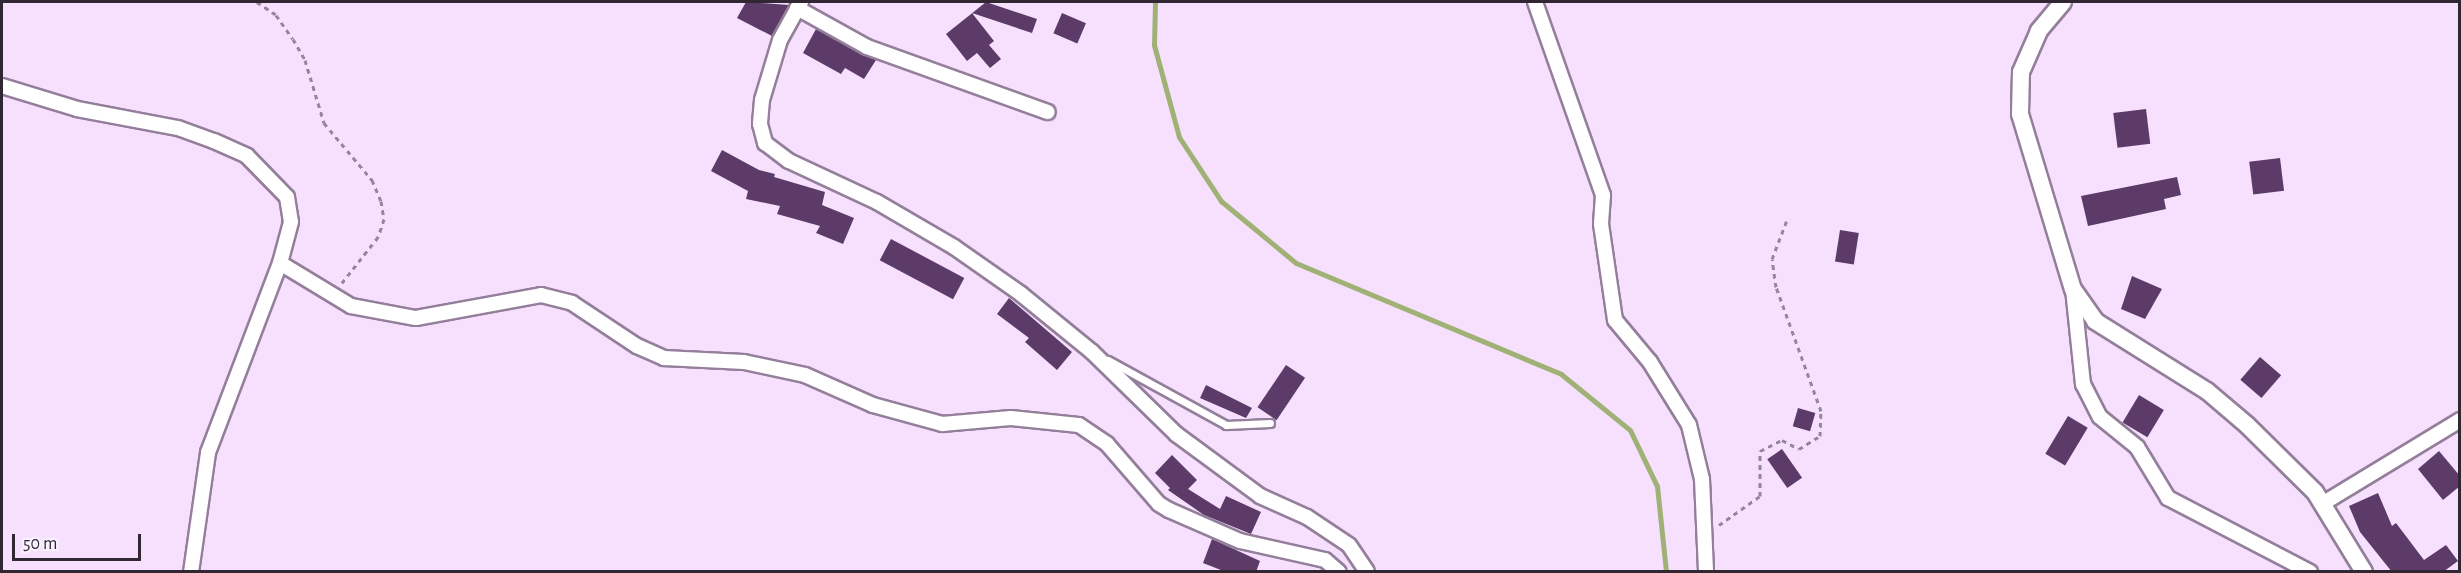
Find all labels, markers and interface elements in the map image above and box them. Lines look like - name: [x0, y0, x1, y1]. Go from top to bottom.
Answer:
- scale bar: [15, 522, 144, 560]
- text: 50 m: [23, 535, 57, 553]

